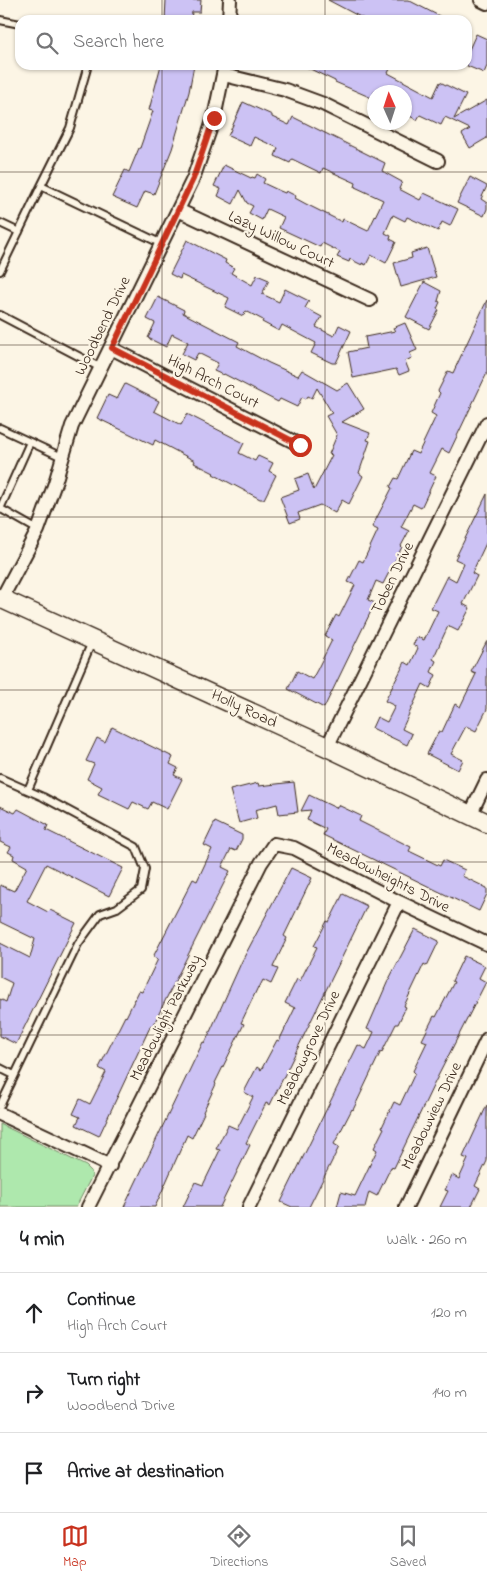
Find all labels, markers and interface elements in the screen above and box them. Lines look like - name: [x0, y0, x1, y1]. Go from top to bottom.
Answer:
- search box: [15, 15, 472, 70]
- icon: search: [33, 29, 61, 57]
- text: Search here: [73, 29, 164, 56]
- north arrow: [367, 85, 412, 130]
- route end: [203, 107, 226, 130]
- street label: Lazy Willow Court: [224, 205, 339, 275]
- street label: Woodbend Drive: [69, 271, 138, 380]
- street label: High Arch Court: [163, 349, 264, 416]
- route start: [289, 434, 312, 457]
- street label: Toben Drive: [365, 537, 421, 618]
- street label: Holly Road: [207, 683, 281, 735]
- street label: Meadowheights Drive: [322, 836, 455, 920]
- street label: Meadowlight Parkway: [124, 951, 208, 1085]
- street label: Meadowgrove Drive: [271, 986, 348, 1109]
- street label: Meadowview Drive: [395, 1057, 469, 1174]
- text: 4 min: [20, 1225, 64, 1255]
- text: Walk · 260 m: [387, 1228, 467, 1252]
- text: Continue: [67, 1287, 135, 1314]
- icon: ahead: [20, 1299, 48, 1327]
- text: 120 m: [431, 1301, 467, 1325]
- text: High Arch Court: [67, 1314, 167, 1338]
- text: Turn right: [67, 1367, 140, 1394]
- icon: right: [20, 1379, 48, 1407]
- text: 140 m: [432, 1381, 467, 1405]
- text: Woodbend Drive: [67, 1394, 175, 1418]
- icon: arrive: [20, 1459, 48, 1487]
- text: Arrive at destination: [67, 1459, 224, 1486]
- tab: Map: [61, 1522, 89, 1573]
- tab: Directions: [210, 1522, 268, 1573]
- tab: Saved: [390, 1522, 426, 1573]

